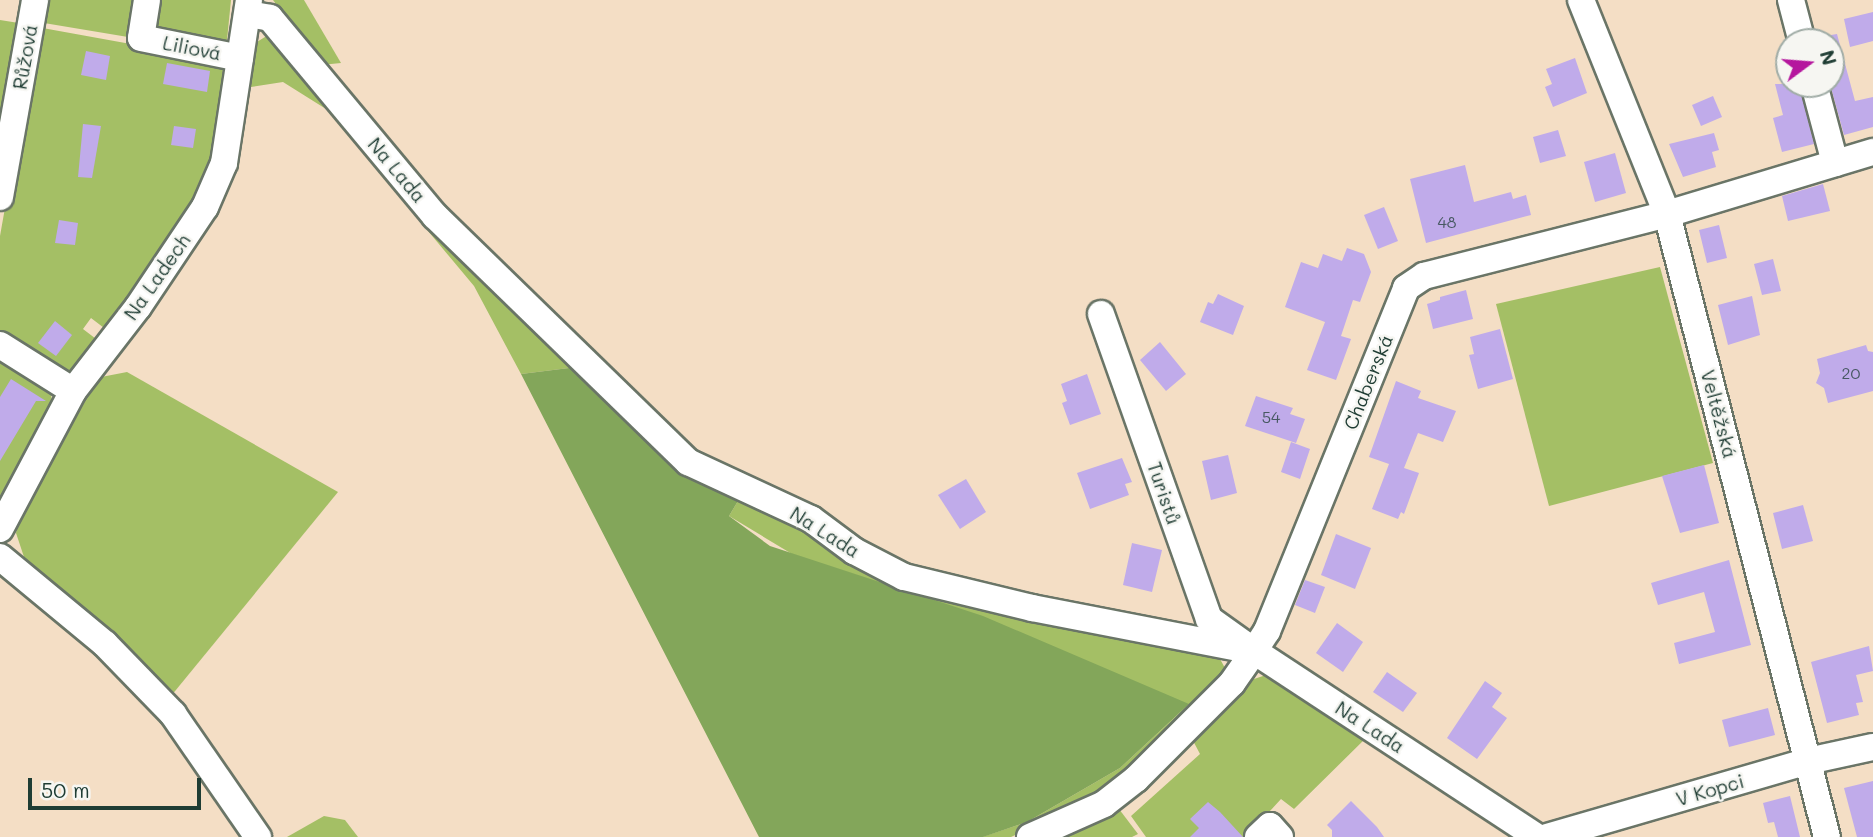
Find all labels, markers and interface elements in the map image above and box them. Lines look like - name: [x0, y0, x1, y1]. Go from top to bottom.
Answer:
- street label: Růžová: [8, 23, 42, 91]
- north arrow: [1775, 28, 1845, 98]
- street label: Liliová: [161, 31, 223, 65]
- text: N: [1815, 47, 1843, 68]
- street label: Na Lada: [363, 133, 431, 207]
- house number: 48: [1437, 212, 1457, 232]
- street label: Na Ladech: [119, 230, 195, 324]
- street label: Chaberská: [1339, 331, 1397, 433]
- house number: 20: [1842, 363, 1860, 383]
- street label: Veltěžská: [1696, 367, 1742, 461]
- house number: 54: [1262, 407, 1280, 427]
- street label: Turistů: [1143, 459, 1185, 527]
- street label: Na Lada: [786, 502, 864, 562]
- street label: Na Lada: [1331, 696, 1409, 758]
- scale bar: [32, 764, 205, 808]
- street label: V Kopci: [1673, 769, 1747, 811]
- text: 50 m: [41, 776, 90, 803]

